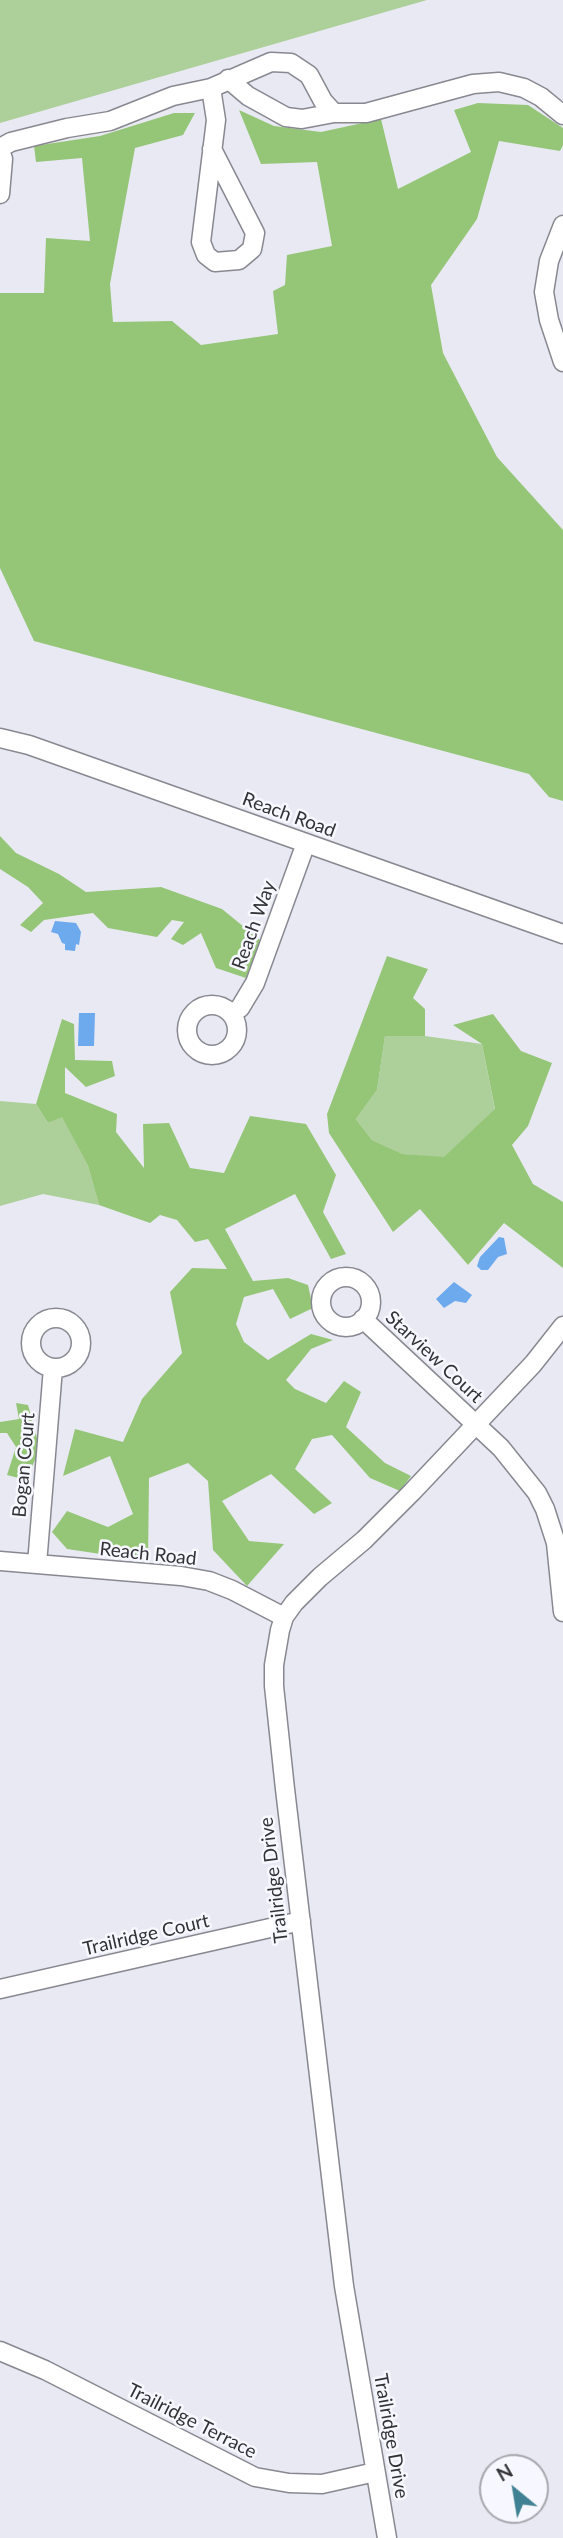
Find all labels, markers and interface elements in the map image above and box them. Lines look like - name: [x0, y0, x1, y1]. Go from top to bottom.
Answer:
- street label: Reach Road: [239, 788, 339, 842]
- street label: Reach Way: [227, 877, 281, 973]
- street label: Starview Court: [381, 1306, 487, 1408]
- street label: Bogan Court: [8, 1412, 40, 1518]
- street label: Reach Road: [98, 1538, 198, 1570]
- street label: Trailridge Drive: [255, 1816, 293, 1944]
- street label: Trailridge Court: [81, 1909, 211, 1961]
- street label: Trailridge Drive: [369, 2372, 413, 2500]
- street label: Trailridge Terrace: [124, 2379, 260, 2463]
- north arrow: [479, 2454, 549, 2524]
- text: N: [492, 2458, 516, 2486]

